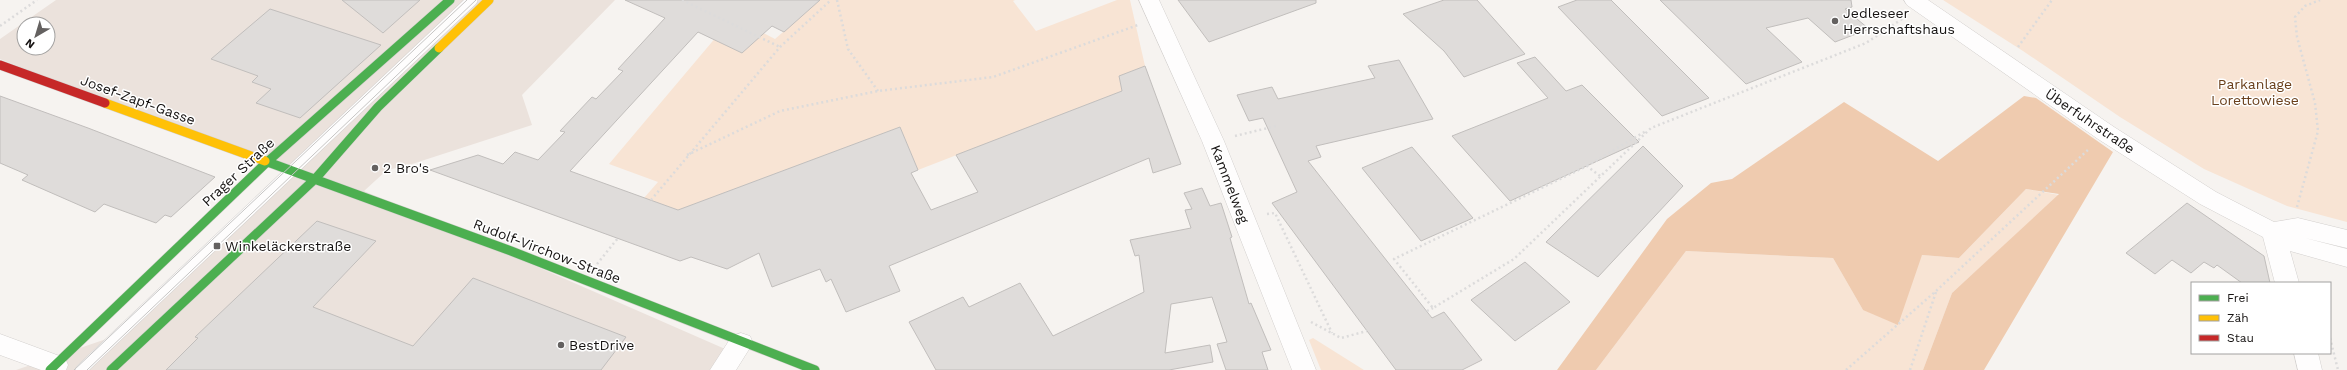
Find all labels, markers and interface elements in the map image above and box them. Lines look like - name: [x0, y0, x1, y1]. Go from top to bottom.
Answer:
- place label: Jedleseer Herrschaftshaus: [1843, 5, 1955, 37]
- north arrow: [16, 16, 56, 56]
- marker: Jedleseer Herrschaftshaus: [1830, 16, 1840, 26]
- text: N: [23, 36, 37, 51]
- street label: Josef-Zapf-Gasse: [79, 72, 197, 128]
- park label: Parkanlage Lorettowiese: [2211, 76, 2299, 108]
- street label: Überfuhrstraße: [2042, 85, 2138, 157]
- street label: Prager Straße: [199, 135, 277, 209]
- street label: Kammelweg: [1208, 143, 1252, 226]
- place label: 2 Bro's: [383, 160, 429, 176]
- marker: 2 Bro's: [370, 163, 380, 173]
- street label: Rudolf-Virchow-Straße: [471, 215, 623, 287]
- place label: Winkeläckerstraße: [225, 238, 351, 254]
- marker: Winkeläckerstraße: [212, 241, 222, 251]
- legend: [2191, 282, 2331, 354]
- text: Frei: [2227, 291, 2249, 305]
- text: Zäh: [2227, 311, 2249, 325]
- text: Stau: [2227, 331, 2254, 345]
- place label: BestDrive: [569, 337, 634, 353]
- marker: BestDrive: [556, 340, 566, 350]

